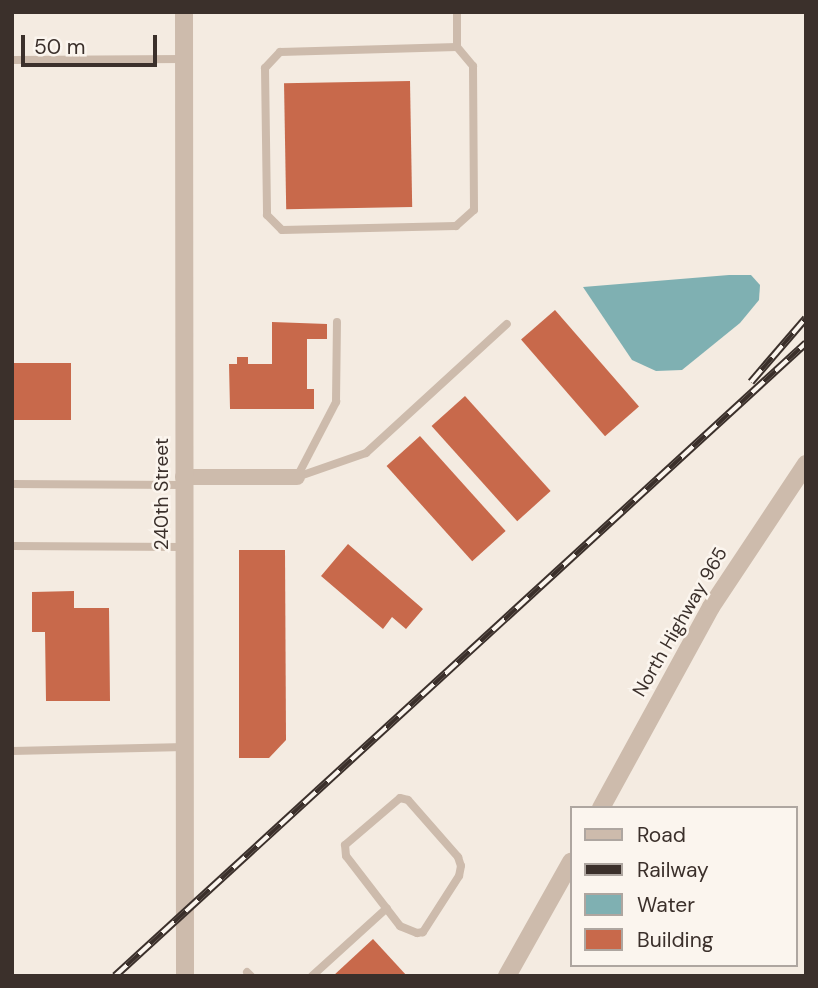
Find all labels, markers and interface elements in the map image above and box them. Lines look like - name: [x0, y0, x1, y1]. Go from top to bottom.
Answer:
- scale bar: [24, 21, 161, 65]
- text: 50 m: [34, 33, 85, 61]
- street label: 240th Street: [151, 438, 173, 550]
- street label: North Highway 965: [628, 543, 732, 701]
- legend: [570, 806, 797, 967]
- text: Road: [637, 821, 686, 849]
- text: Railway: [637, 856, 709, 884]
- text: Water: [637, 891, 695, 919]
- text: Building: [637, 926, 713, 954]

